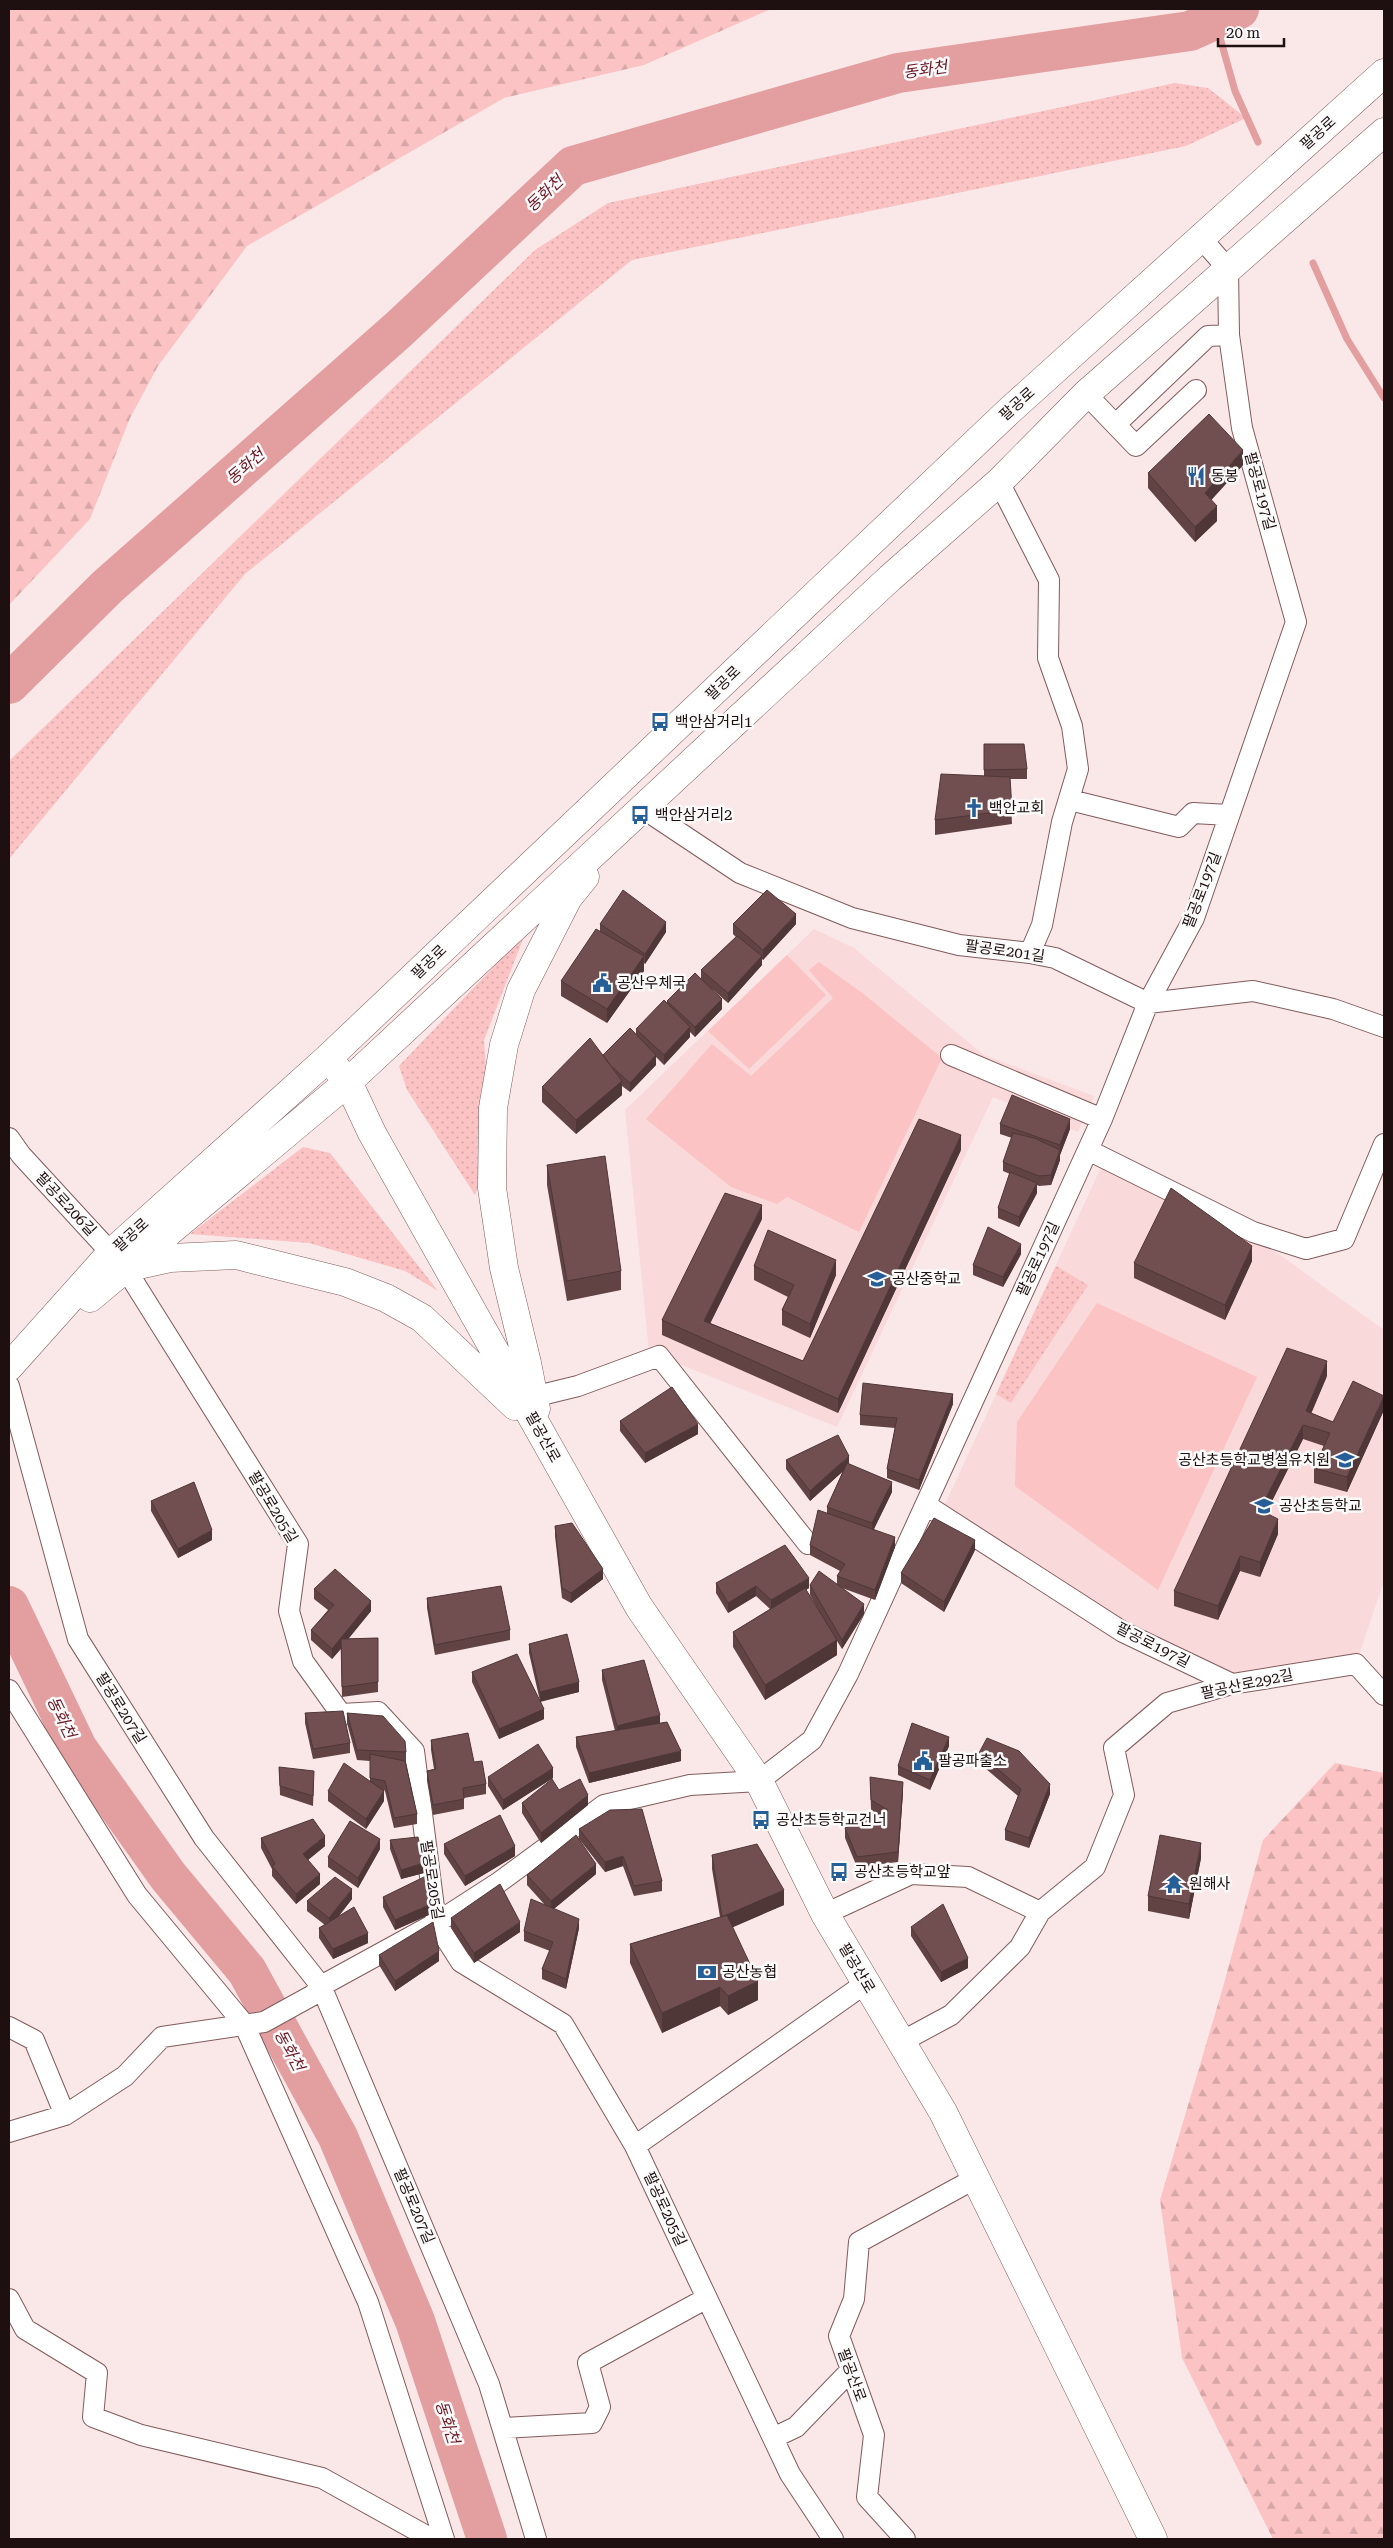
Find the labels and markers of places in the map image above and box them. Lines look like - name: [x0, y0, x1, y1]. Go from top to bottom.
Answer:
- restaurant icon: 동봉: [1185, 465, 1207, 487]
- place label: 동봉: [1211, 467, 1239, 485]
- bus stop icon: 백안삼거리1: [649, 711, 671, 733]
- place label: 백안삼거리1: [675, 713, 752, 731]
- church icon: 백안교회: [963, 797, 985, 819]
- place label: 백안교회: [989, 799, 1044, 817]
- bus stop icon: 백안삼거리2: [629, 804, 651, 826]
- place label: 백안삼거리2: [655, 806, 732, 824]
- public building icon: 공산우체국: [591, 972, 613, 994]
- place label: 공산우체국: [617, 974, 686, 992]
- school or university icon: 공산중학교: [866, 1268, 888, 1290]
- place label: 공산중학교: [892, 1270, 961, 1288]
- school or university icon: 공산초등학교병설유치원: [1334, 1449, 1356, 1471]
- place label: 공산초등학교병설유치원: [1178, 1451, 1330, 1469]
- school or university icon: 공산초등학교: [1253, 1495, 1275, 1517]
- place label: 공산초등학교: [1279, 1497, 1362, 1515]
- public building icon: 팔공파출소: [912, 1750, 934, 1772]
- place label: 팔공파출소: [938, 1752, 1007, 1770]
- bus stop icon: 공산초등학교건너: [750, 1809, 772, 1831]
- place label: 공산초등학교건너: [776, 1811, 886, 1829]
- bus stop icon: 공산초등학교앞: [828, 1861, 850, 1883]
- place label: 공산초등학교앞: [854, 1863, 951, 1881]
- temple icon: 원해사: [1163, 1873, 1185, 1895]
- place label: 원해사: [1189, 1875, 1231, 1893]
- bank icon: 공산농협: [696, 1961, 718, 1983]
- place label: 공산농협: [722, 1963, 777, 1981]

